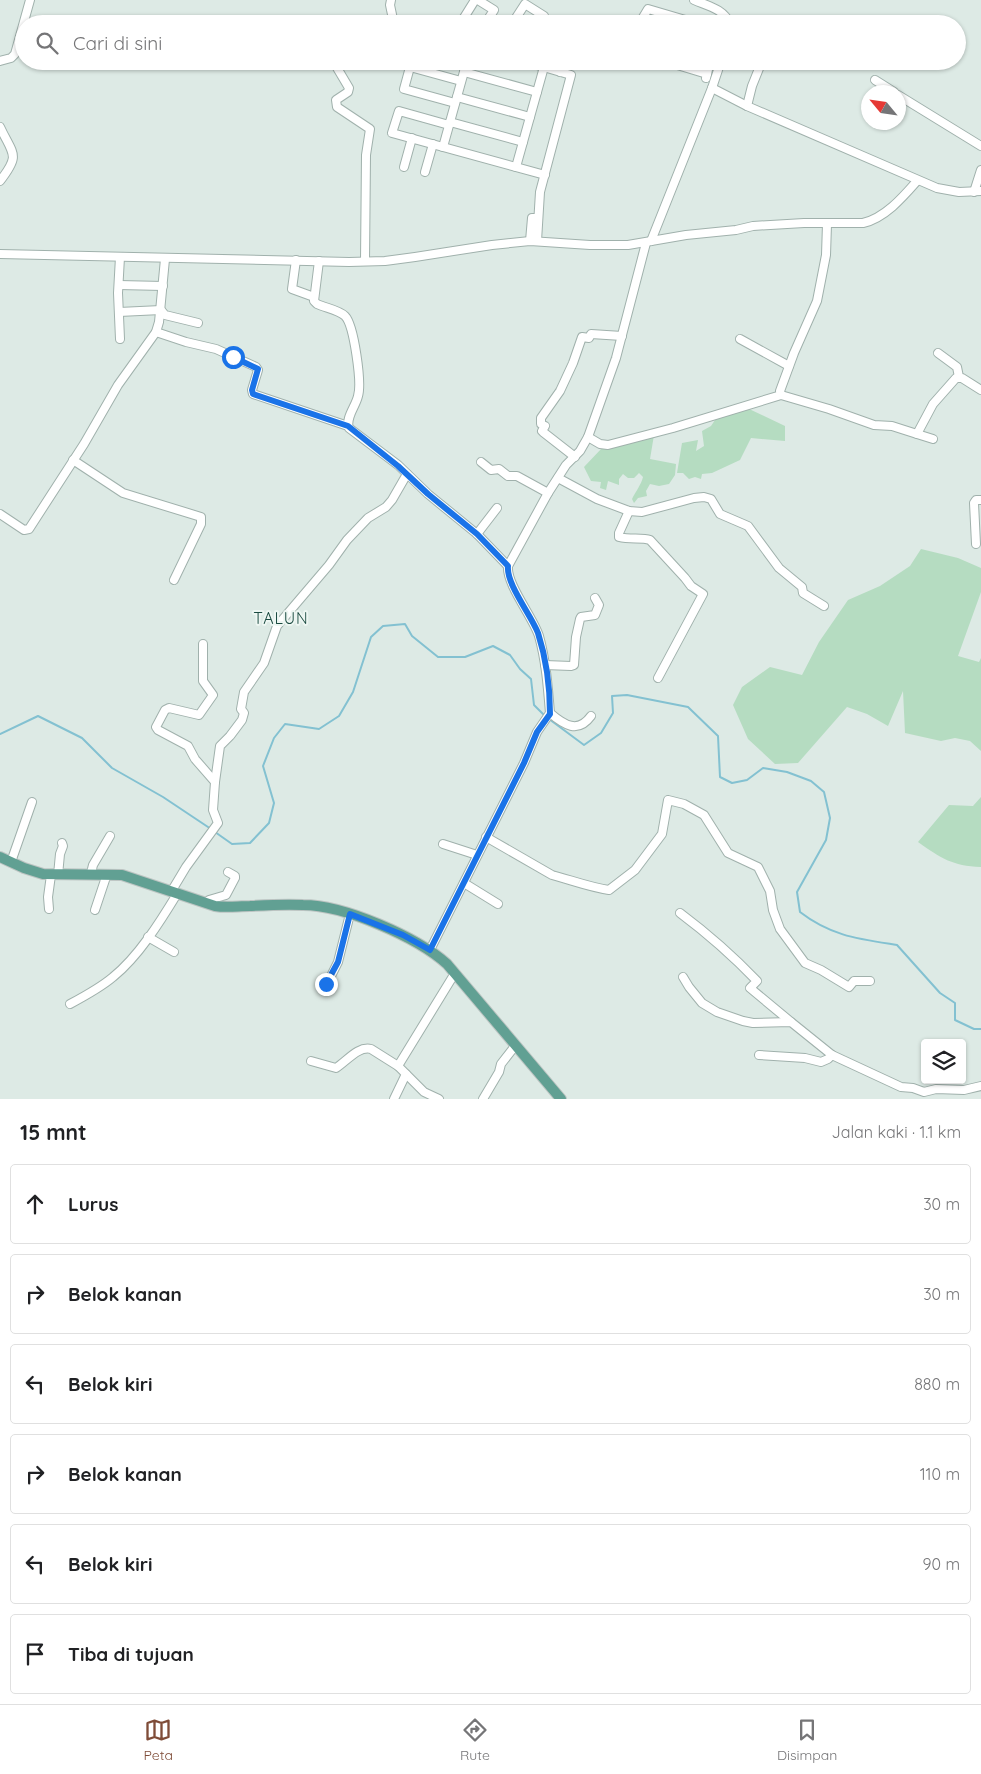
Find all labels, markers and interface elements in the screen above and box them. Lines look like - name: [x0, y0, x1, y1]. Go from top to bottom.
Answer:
- search box: [15, 15, 966, 70]
- icon: search: [33, 29, 61, 57]
- text: Cari di sini: [73, 31, 162, 55]
- north arrow: [861, 85, 906, 130]
- route start: [222, 346, 245, 369]
- district label: TALUN: [253, 608, 309, 628]
- route end: [315, 973, 338, 996]
- map controls: [921, 1039, 966, 1084]
- button: layers: [921, 1039, 966, 1084]
- text: 15 mnt: [20, 1119, 87, 1145]
- text: Jalan kaki · 1.1 km: [832, 1122, 961, 1142]
- icon: ahead: [21, 1190, 49, 1218]
- text: Lurus: [68, 1192, 118, 1216]
- text: 30 m: [923, 1194, 960, 1214]
- icon: right: [21, 1280, 49, 1308]
- text: Belok kanan: [68, 1282, 182, 1306]
- text: 30 m: [923, 1284, 960, 1304]
- icon: left: [21, 1370, 49, 1398]
- text: Belok kiri: [68, 1372, 153, 1396]
- text: 880 m: [914, 1374, 960, 1394]
- icon: right: [21, 1460, 49, 1488]
- text: Belok kanan: [68, 1462, 182, 1486]
- text: 110 m: [920, 1464, 960, 1484]
- icon: left: [21, 1550, 49, 1578]
- text: Belok kiri: [68, 1552, 153, 1576]
- text: 90 m: [923, 1554, 960, 1574]
- icon: arrive: [21, 1640, 49, 1668]
- text: Tiba di tujuan: [68, 1642, 194, 1666]
- tab: Peta: [144, 1716, 173, 1764]
- tab: Rute: [460, 1716, 490, 1764]
- tab: Disimpan: [777, 1716, 837, 1764]

